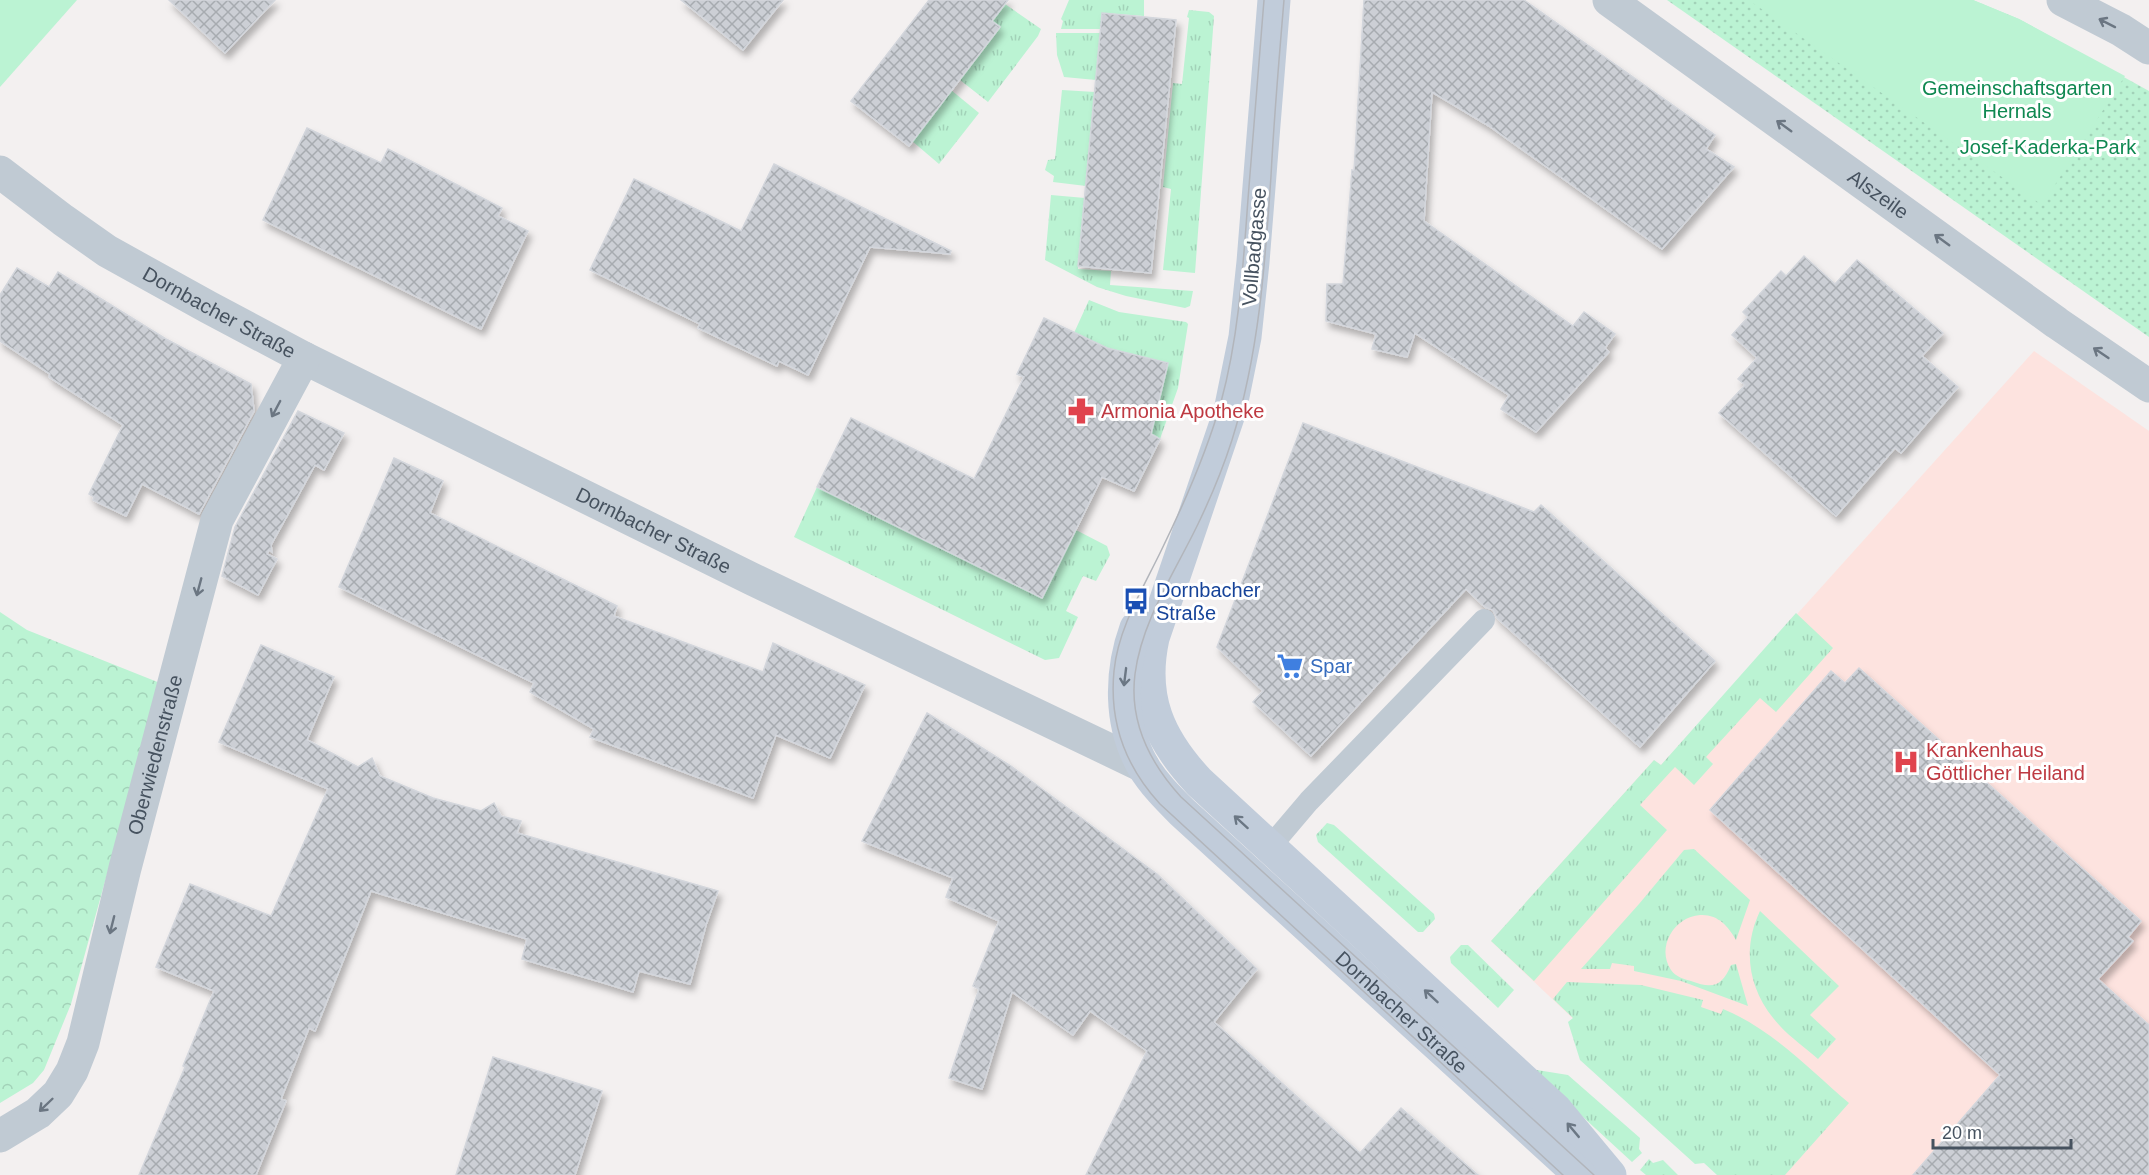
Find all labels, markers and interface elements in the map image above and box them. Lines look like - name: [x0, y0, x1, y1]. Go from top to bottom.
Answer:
- one-way arrow: [2098, 16, 2116, 28]
- park label: Gemeinschaftsgarten Hernals: [1922, 77, 2112, 122]
- one-way arrow: [1776, 120, 1792, 132]
- park label: Josef-Kaderka-Park: [1960, 136, 2137, 158]
- street label: Alszeile: [1844, 165, 1913, 223]
- street label: Vollbadgasse: [1238, 187, 1270, 307]
- one-way arrow: [1934, 234, 1950, 246]
- street label: Dornbacher Straße: [139, 262, 299, 362]
- one-way arrow: [2093, 347, 2109, 359]
- pharmacy icon: Armonia Apotheke: [1066, 396, 1096, 426]
- one-way arrow: [270, 400, 282, 417]
- place label: Armonia Apotheke: [1101, 400, 1264, 422]
- street label: Dornbacher Straße: [572, 483, 735, 578]
- one-way arrow: [193, 577, 205, 596]
- place label: Dornbacher Straße: [1156, 579, 1261, 624]
- bus stop icon: Dornbacher Straße: [1121, 586, 1151, 616]
- supermarket icon: Spar: [1275, 651, 1305, 681]
- place label: Spar: [1310, 655, 1353, 677]
- one-way arrow: [1119, 666, 1130, 686]
- street label: Oberwiedenstraße: [123, 672, 187, 837]
- place label: Krankenhaus Göttlicher Heiland: [1926, 739, 2085, 784]
- hospital icon: Krankenhaus Göttlicher Heiland: [1891, 747, 1921, 777]
- one-way arrow: [1234, 815, 1249, 829]
- one-way arrow: [105, 915, 117, 934]
- street label: Dornbacher Straße: [1331, 947, 1472, 1078]
- one-way arrow: [1424, 989, 1439, 1003]
- one-way arrow: [39, 1098, 54, 1113]
- scale bar: [1933, 1112, 2071, 1150]
- one-way arrow: [1566, 1122, 1579, 1138]
- text: 20 m: [1942, 1123, 1982, 1143]

